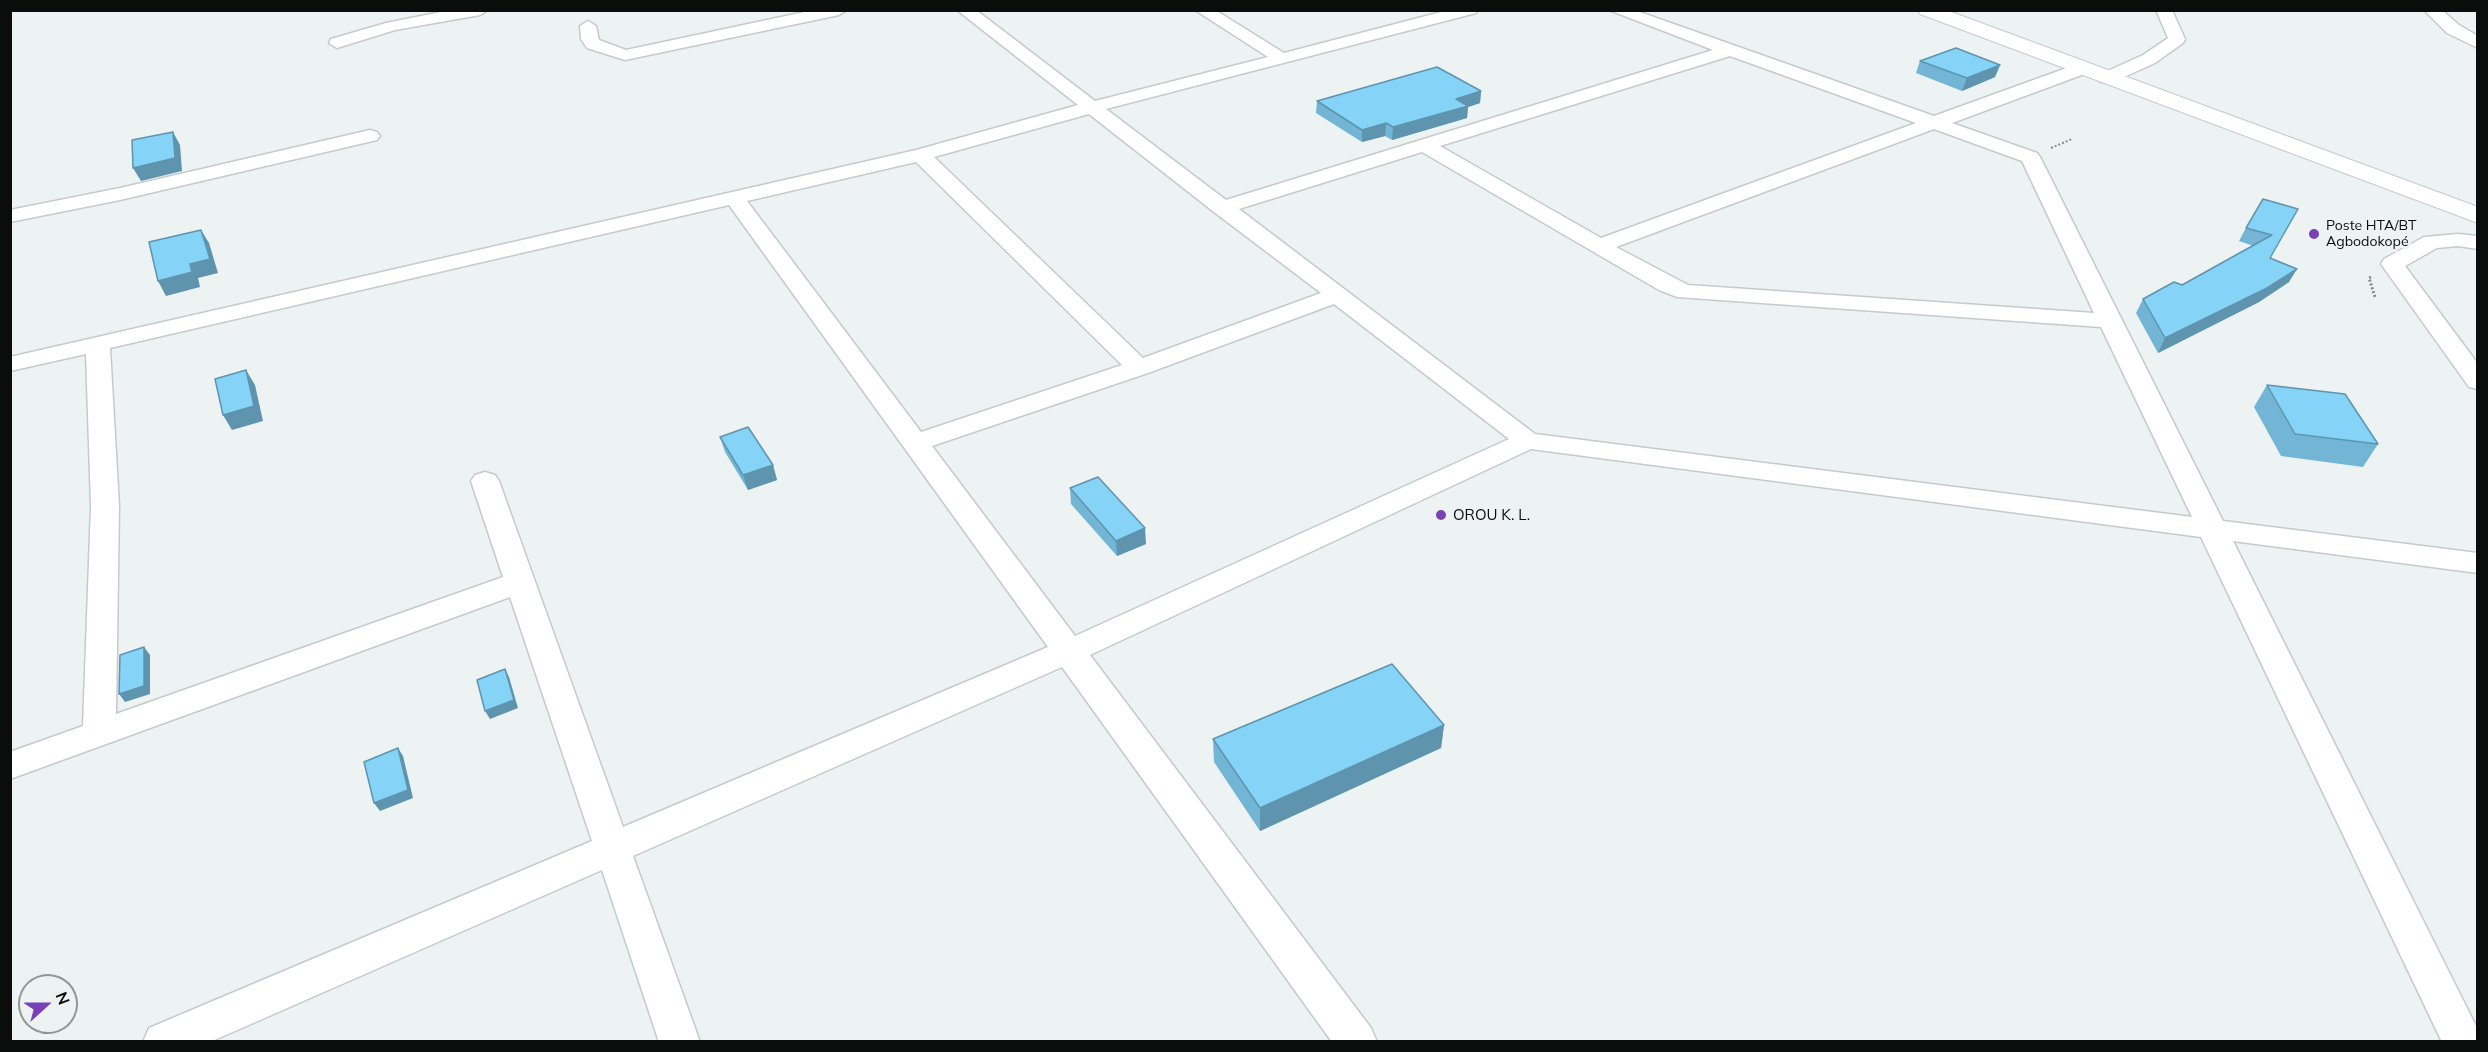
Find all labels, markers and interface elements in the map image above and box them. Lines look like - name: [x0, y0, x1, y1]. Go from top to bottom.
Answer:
- place label: Poste HTA/BT Agbodokopé: [2326, 218, 2416, 250]
- marker: Poste HTA/BT Agbodokopé: [2307, 227, 2321, 241]
- place label: OROU K. L.: [1453, 506, 1530, 524]
- marker: OROU K. L.: [1434, 508, 1448, 522]
- north arrow: [18, 974, 78, 1034]
- text: N: [51, 989, 74, 1007]

